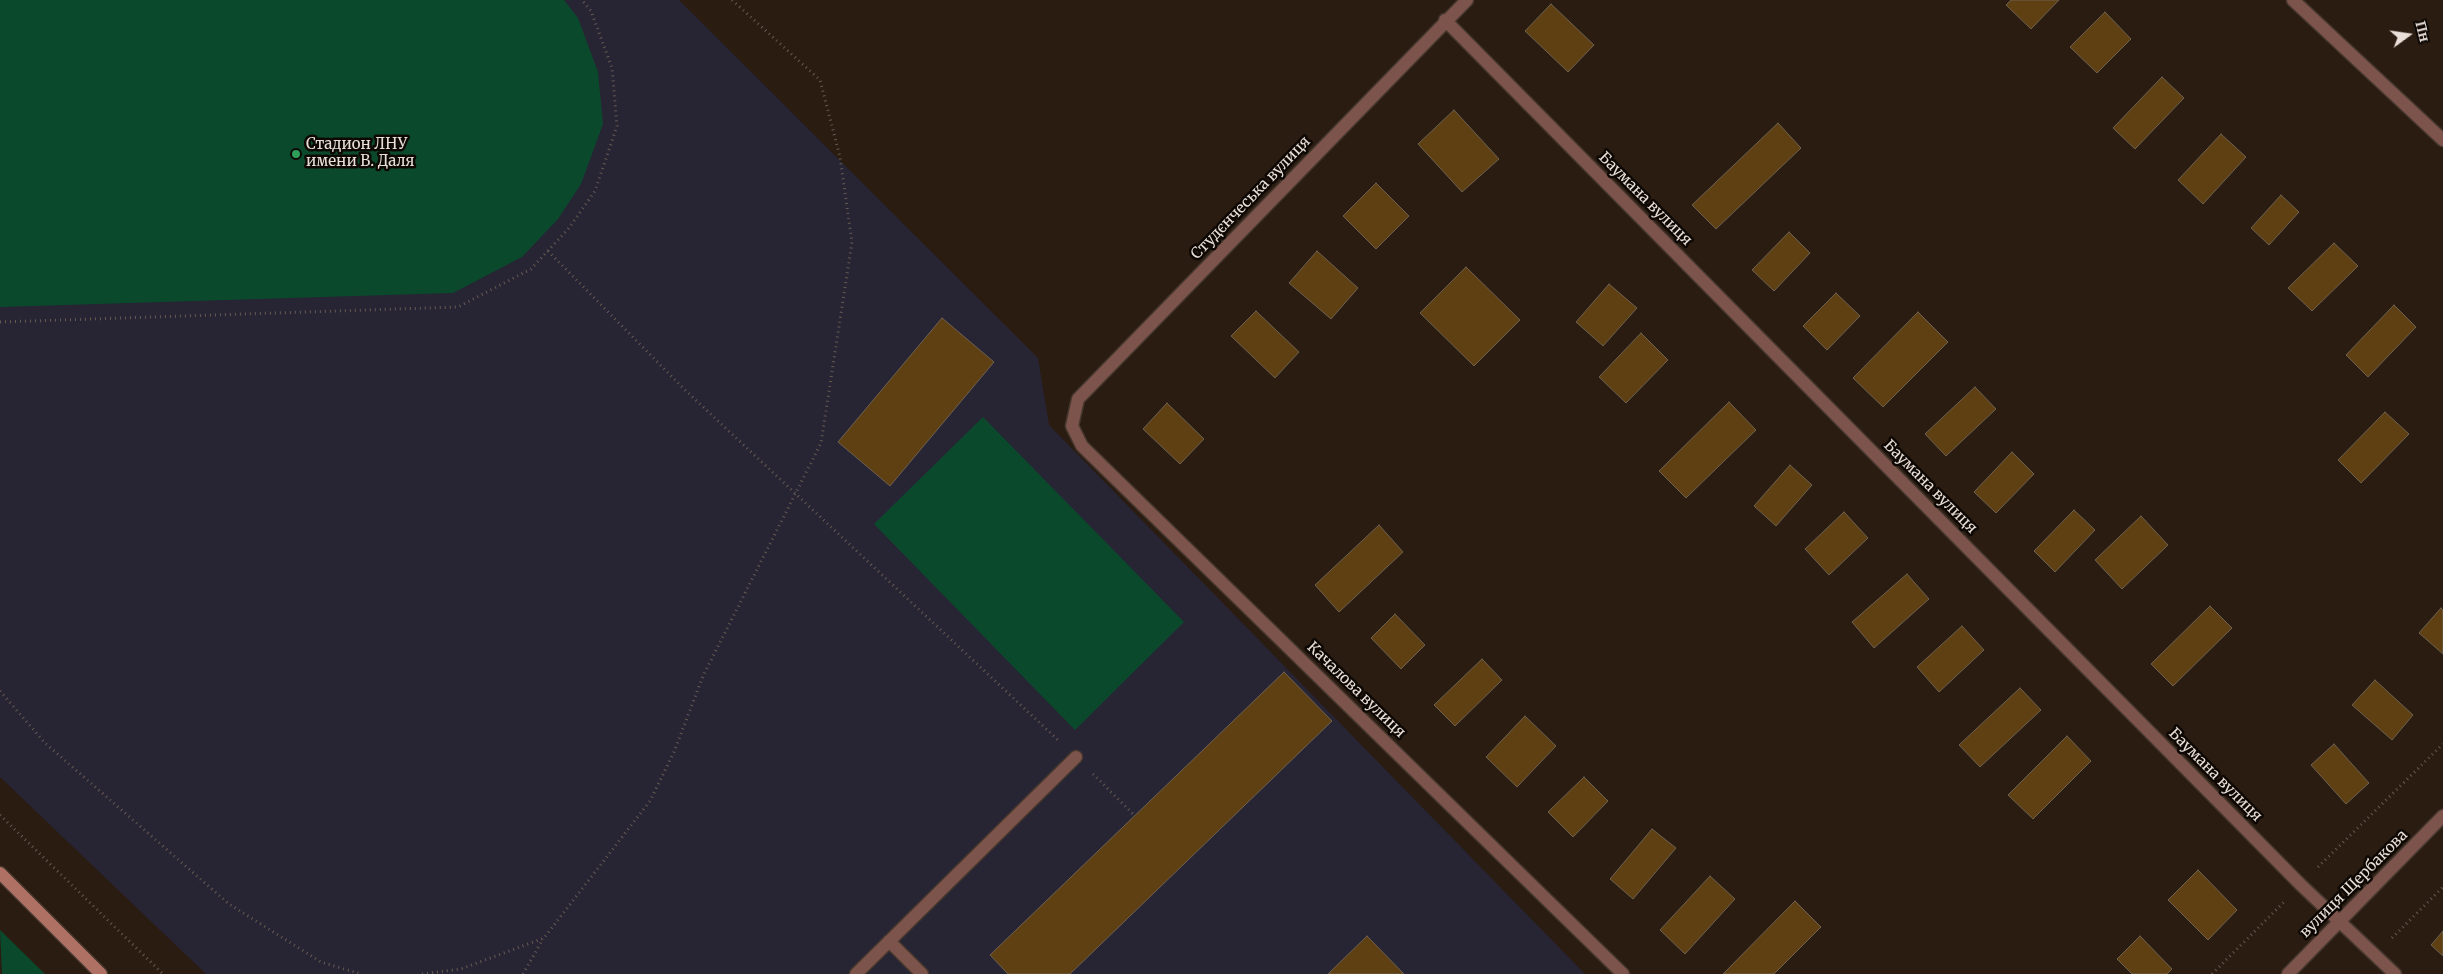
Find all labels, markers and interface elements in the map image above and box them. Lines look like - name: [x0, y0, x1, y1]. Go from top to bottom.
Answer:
- north arrow: [2383, 10, 2433, 60]
- text: Пн: [2411, 19, 2434, 44]
- street label: Студєнчеська вулиця: [1188, 133, 1314, 263]
- place label: Стадион ЛНУ имени В. Даля: [306, 136, 414, 171]
- marker: Стадион ЛНУ имени В. Даля: [290, 148, 302, 160]
- street label: Баумана вулиця: [1595, 149, 1695, 249]
- street label: Баумана вулиця: [1880, 437, 1980, 537]
- street label: Качалова вулиця: [1303, 638, 1409, 742]
- street label: Баумана вулиця: [2165, 725, 2265, 825]
- street label: вулиця Щербакова: [2296, 826, 2412, 942]

